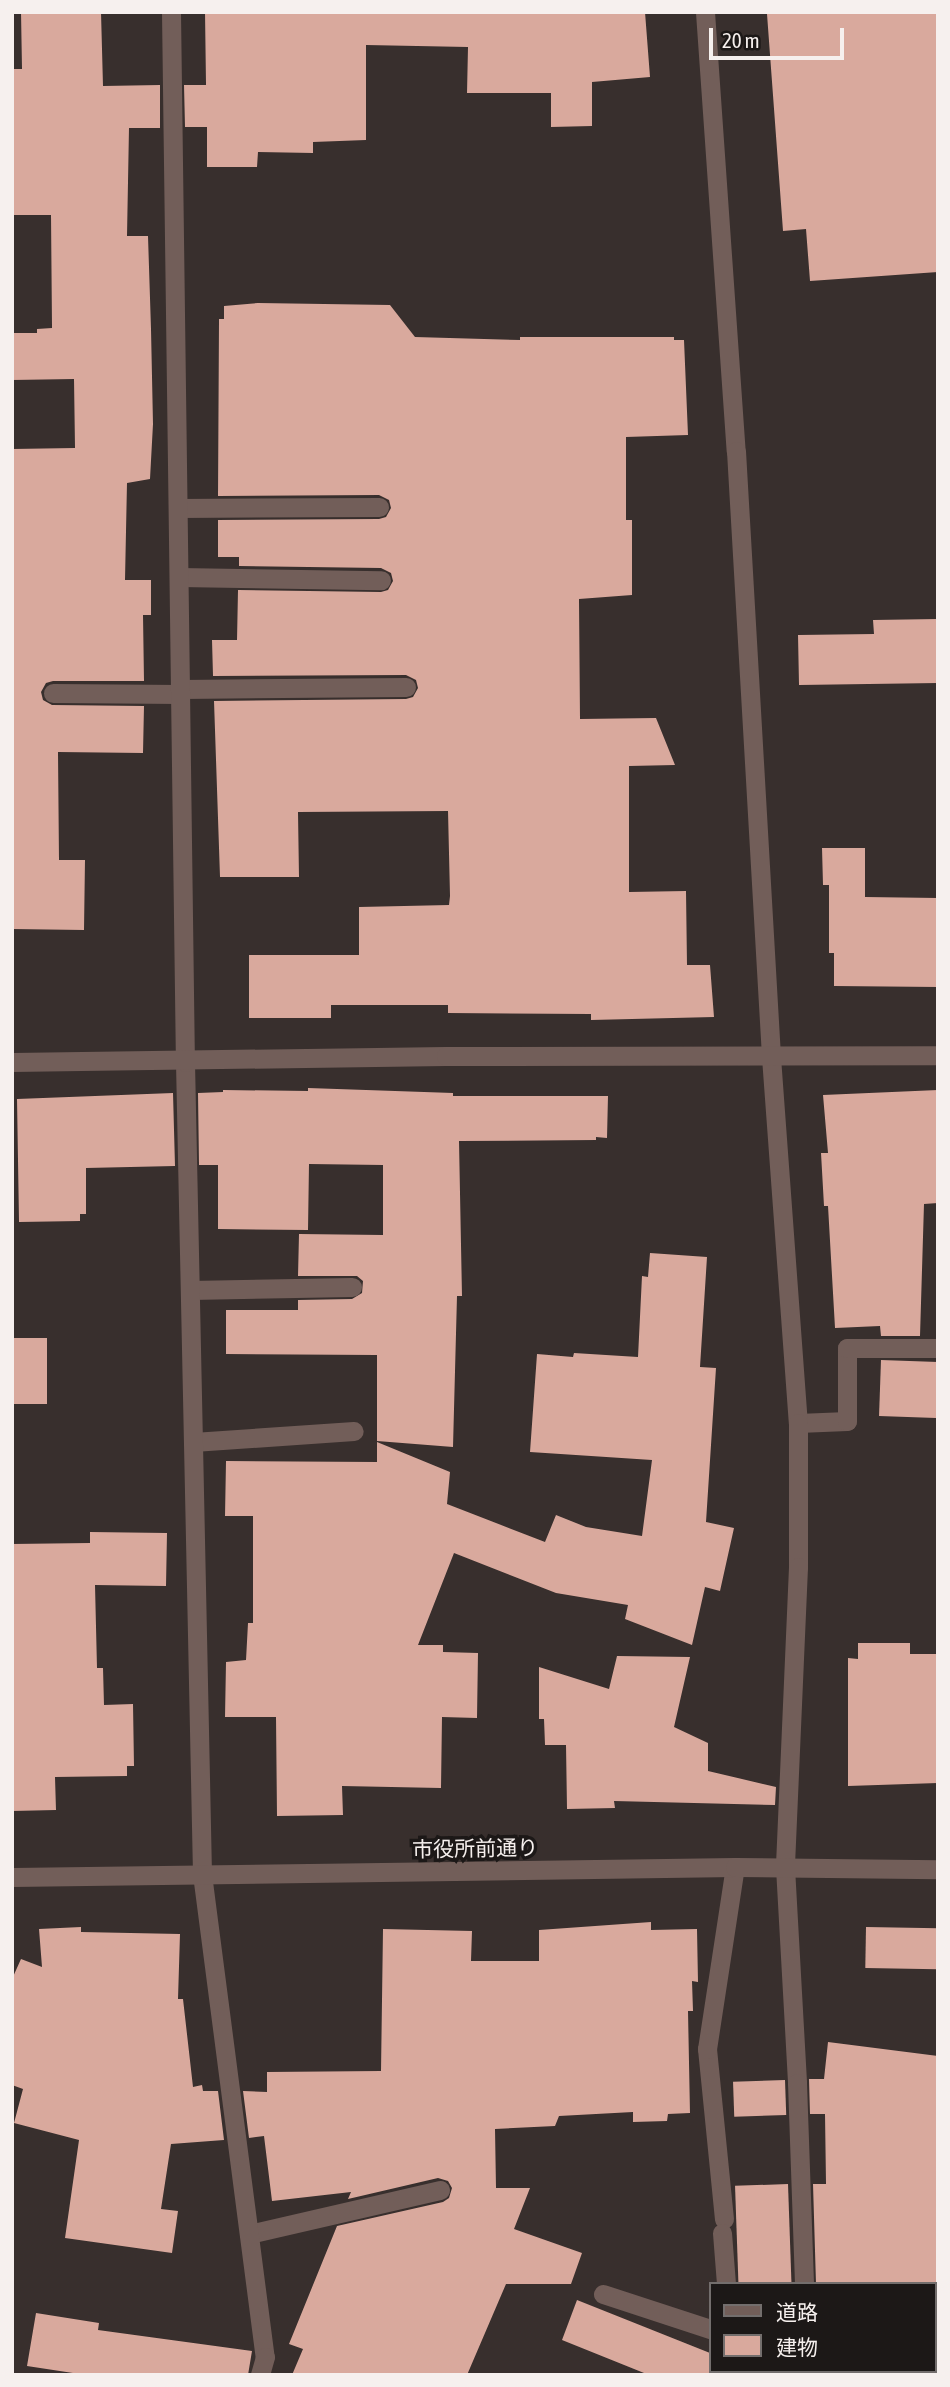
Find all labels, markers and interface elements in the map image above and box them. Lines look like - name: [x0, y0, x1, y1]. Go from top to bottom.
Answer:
- scale bar: [712, 14, 847, 58]
- text: 20 m: [722, 28, 760, 52]
- street label: 市役所前通り: [412, 1834, 538, 1862]
- legend: [708, 2282, 936, 2373]
- text: 道路: [776, 2300, 818, 2324]
- text: 建物: [776, 2335, 818, 2359]

